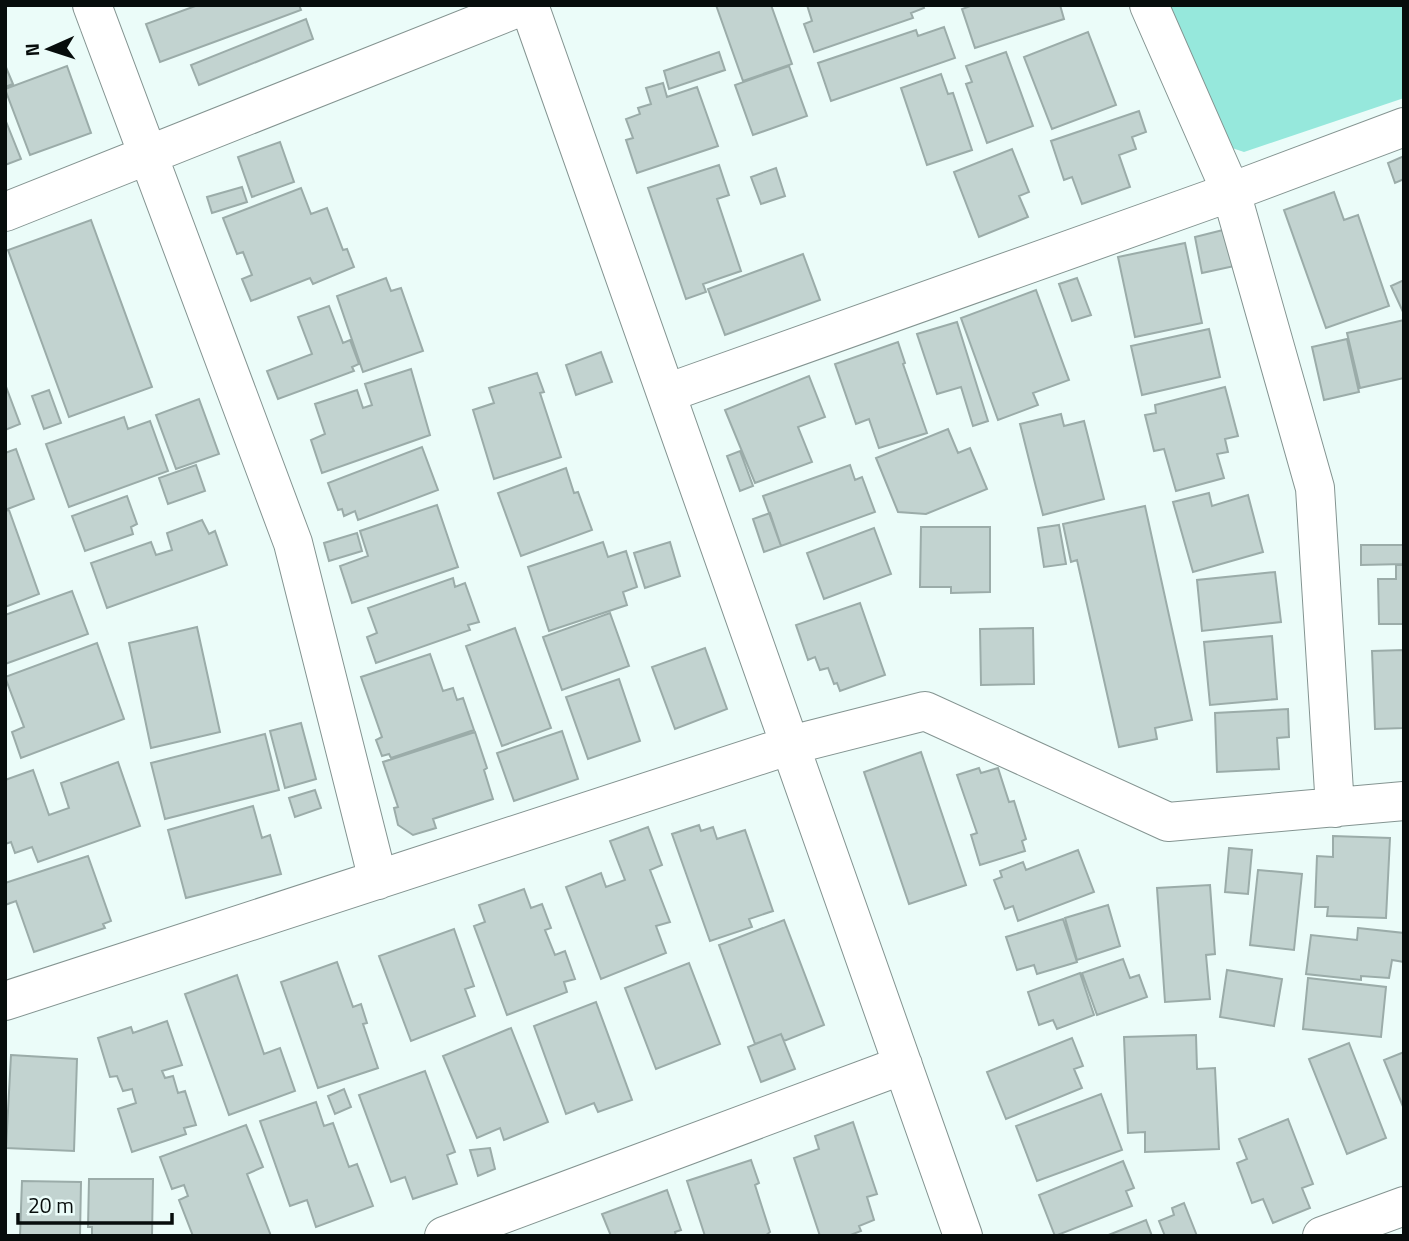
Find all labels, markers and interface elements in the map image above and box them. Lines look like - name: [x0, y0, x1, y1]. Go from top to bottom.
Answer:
- north arrow: [14, 14, 84, 84]
- text: N: [17, 43, 46, 57]
- scale bar: [18, 1182, 172, 1226]
- text: 20 m: [28, 1189, 74, 1221]

